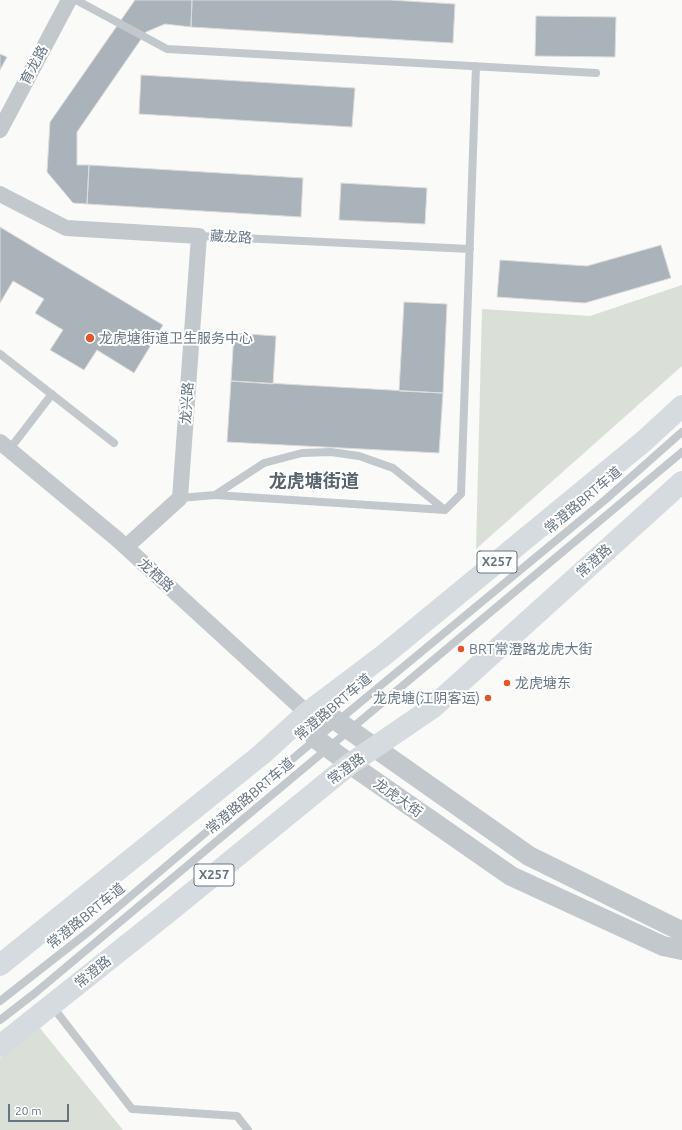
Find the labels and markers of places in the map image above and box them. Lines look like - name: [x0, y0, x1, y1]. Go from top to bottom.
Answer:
- place label: 龙虎塘街道卫生服务中心: [99, 330, 253, 346]
- marker: 龙虎塘街道卫生服务中心: [84, 332, 96, 344]
- place label: BRT常澄路龙虎大街: [469, 641, 592, 657]
- marker: BRT常澄路龙虎大街: [456, 644, 466, 654]
- place label: 龙虎塘东: [515, 675, 571, 691]
- marker: 龙虎塘东: [502, 678, 512, 688]
- place label: 龙虎塘(江阴客运): [373, 690, 480, 706]
- marker: 龙虎塘(江阴客运): [483, 693, 493, 703]

